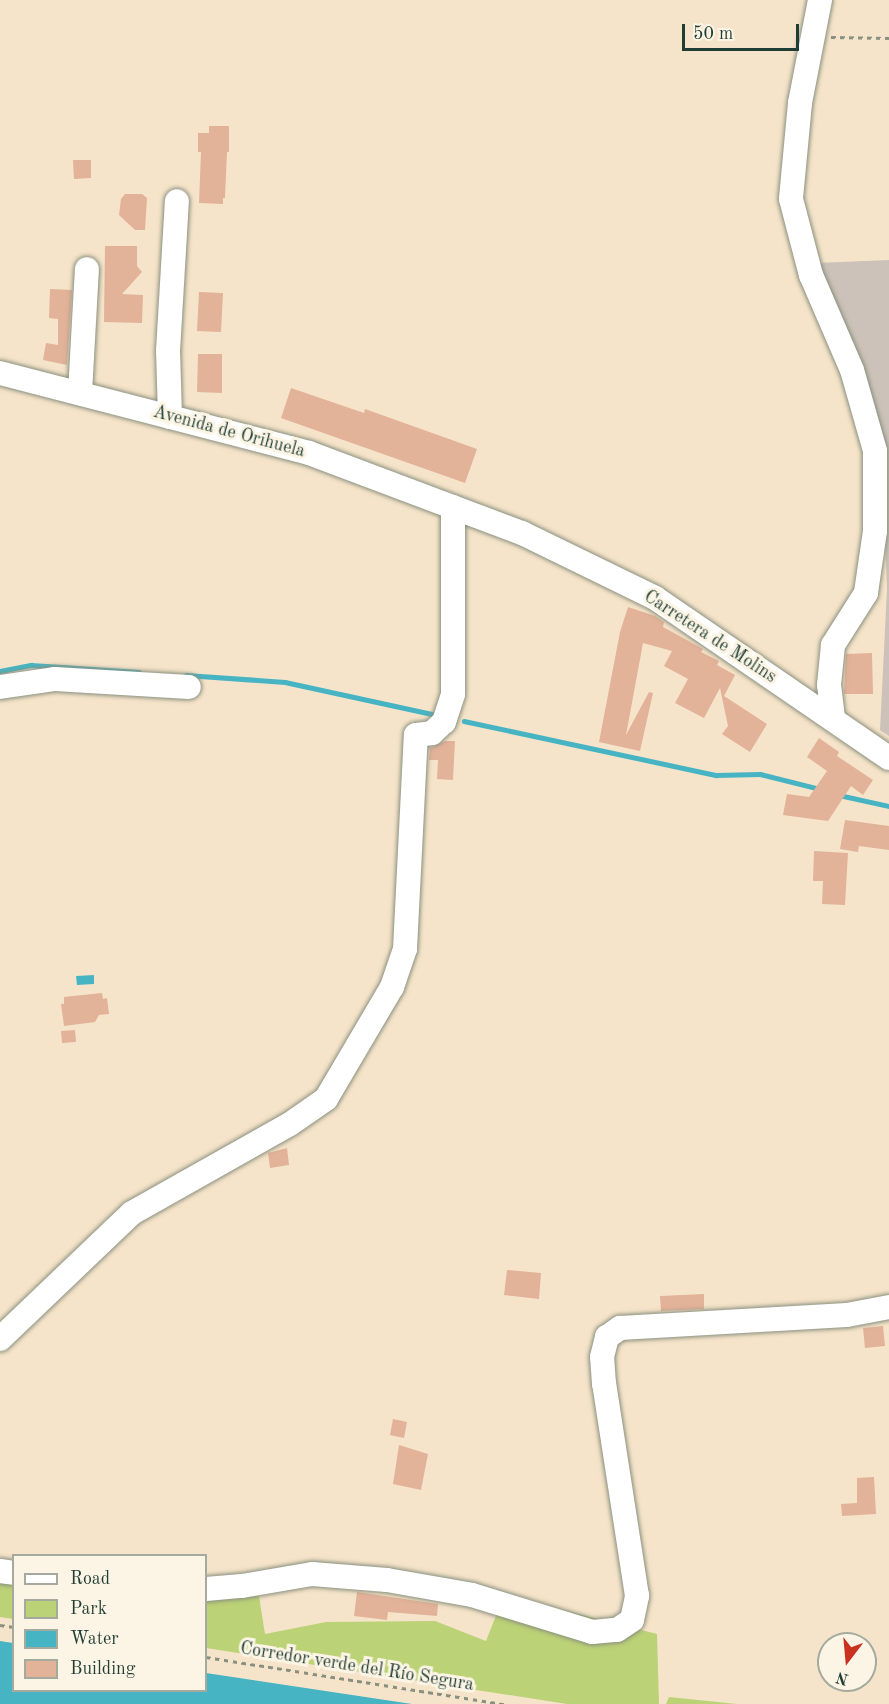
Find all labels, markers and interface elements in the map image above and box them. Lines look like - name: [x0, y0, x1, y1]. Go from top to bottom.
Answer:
- scale bar: [685, 12, 802, 50]
- text: 50 m: [693, 25, 733, 43]
- street label: Avenida de Orihuela: [151, 401, 307, 463]
- street label: Carretera de Molins: [640, 586, 780, 688]
- legend: [12, 1554, 207, 1692]
- text: Road: [70, 1570, 110, 1588]
- text: Park: [70, 1600, 107, 1618]
- text: Water: [70, 1630, 119, 1648]
- north arrow: [817, 1632, 877, 1692]
- street label: Corredor verde del Río Segura: [239, 1638, 475, 1696]
- text: Building: [70, 1660, 135, 1678]
- text: N: [835, 1668, 851, 1687]

